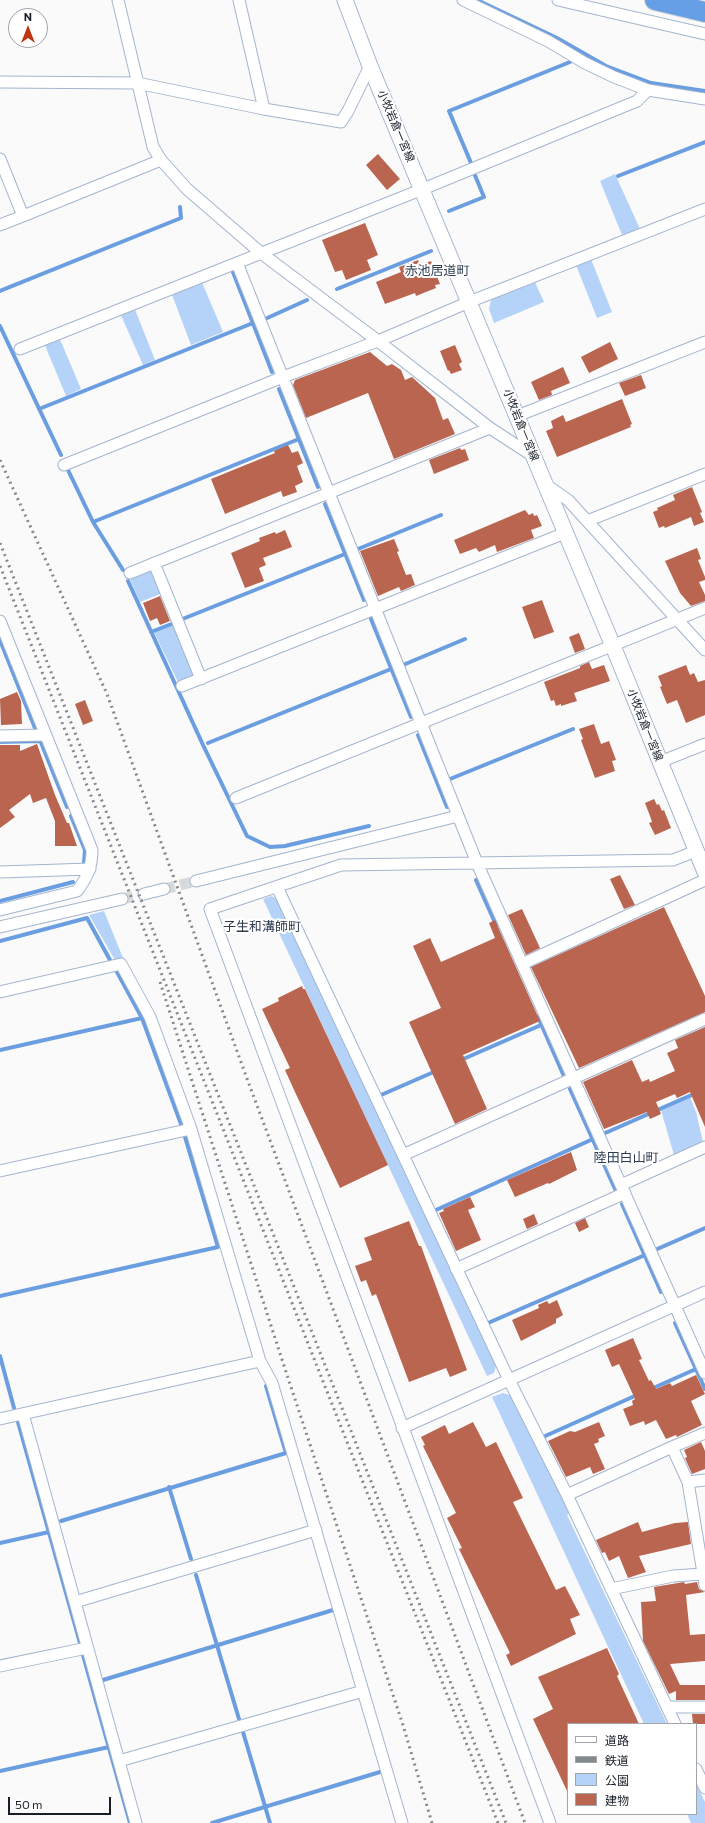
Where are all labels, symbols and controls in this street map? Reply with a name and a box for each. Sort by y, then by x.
north arrow [8,8,48,48]
text: N [24,10,32,23]
street label: 小牧岩倉一宮線 [375,88,417,164]
district label: 赤池居道町 [405,263,469,279]
street label: 小牧岩倉一宮線 [500,387,542,463]
street label: 小牧岩倉一宮線 [624,687,666,763]
district label: 子生和溝師町 [223,919,301,935]
district label: 陸田白山町 [594,1150,658,1166]
legend [567,1723,697,1815]
text: 道路 [605,1733,629,1747]
text: 鉄道 [605,1753,629,1767]
text: 公園 [605,1773,629,1787]
scale bar [10,1789,113,1815]
text: 建物 [605,1793,629,1807]
text: 50 m [15,1797,43,1811]

